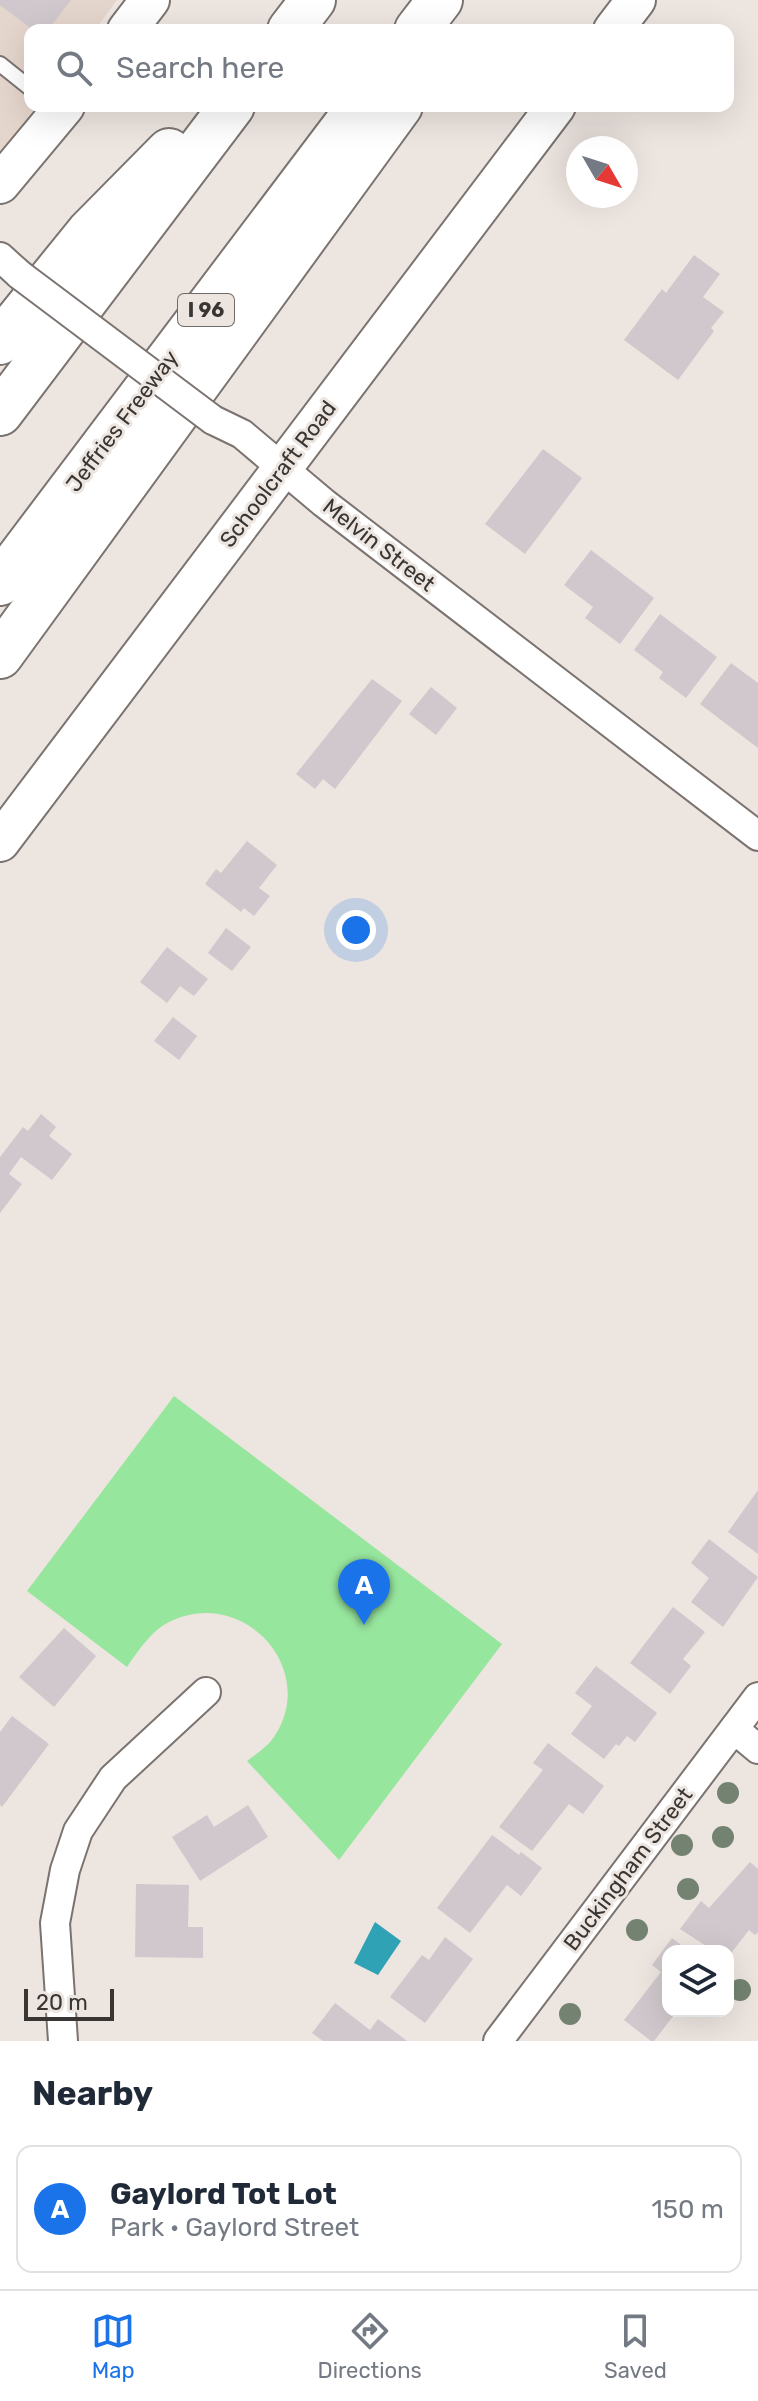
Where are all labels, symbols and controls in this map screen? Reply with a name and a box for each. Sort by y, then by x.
search box [24,24,734,112]
icon: search [52,46,96,90]
text: Search here [116,50,284,86]
north arrow [566,136,638,208]
road number: I 96 [178,294,234,326]
street label: Jeffries Freeway [60,345,184,497]
street label: Schoolcraft Road [214,395,342,553]
street label: Melvin Street [318,493,441,597]
your location [336,910,376,950]
pin: A [338,1559,390,1625]
street label: Buckingham Street [558,1782,698,1956]
map controls [662,1945,734,2017]
button: layers [662,1945,734,2017]
scale bar [24,1985,114,2021]
text: 20 m [36,1989,88,2016]
text: Nearby [32,2073,153,2114]
text: Gaylord Tot Lot [110,2176,337,2212]
text: A [51,2194,69,2225]
text: 150 m [651,2194,724,2225]
text: Park · Gaylord Street [110,2212,359,2243]
tab: Map [91,2309,135,2384]
tab: Directions [317,2309,422,2384]
tab: Saved [604,2309,667,2384]

